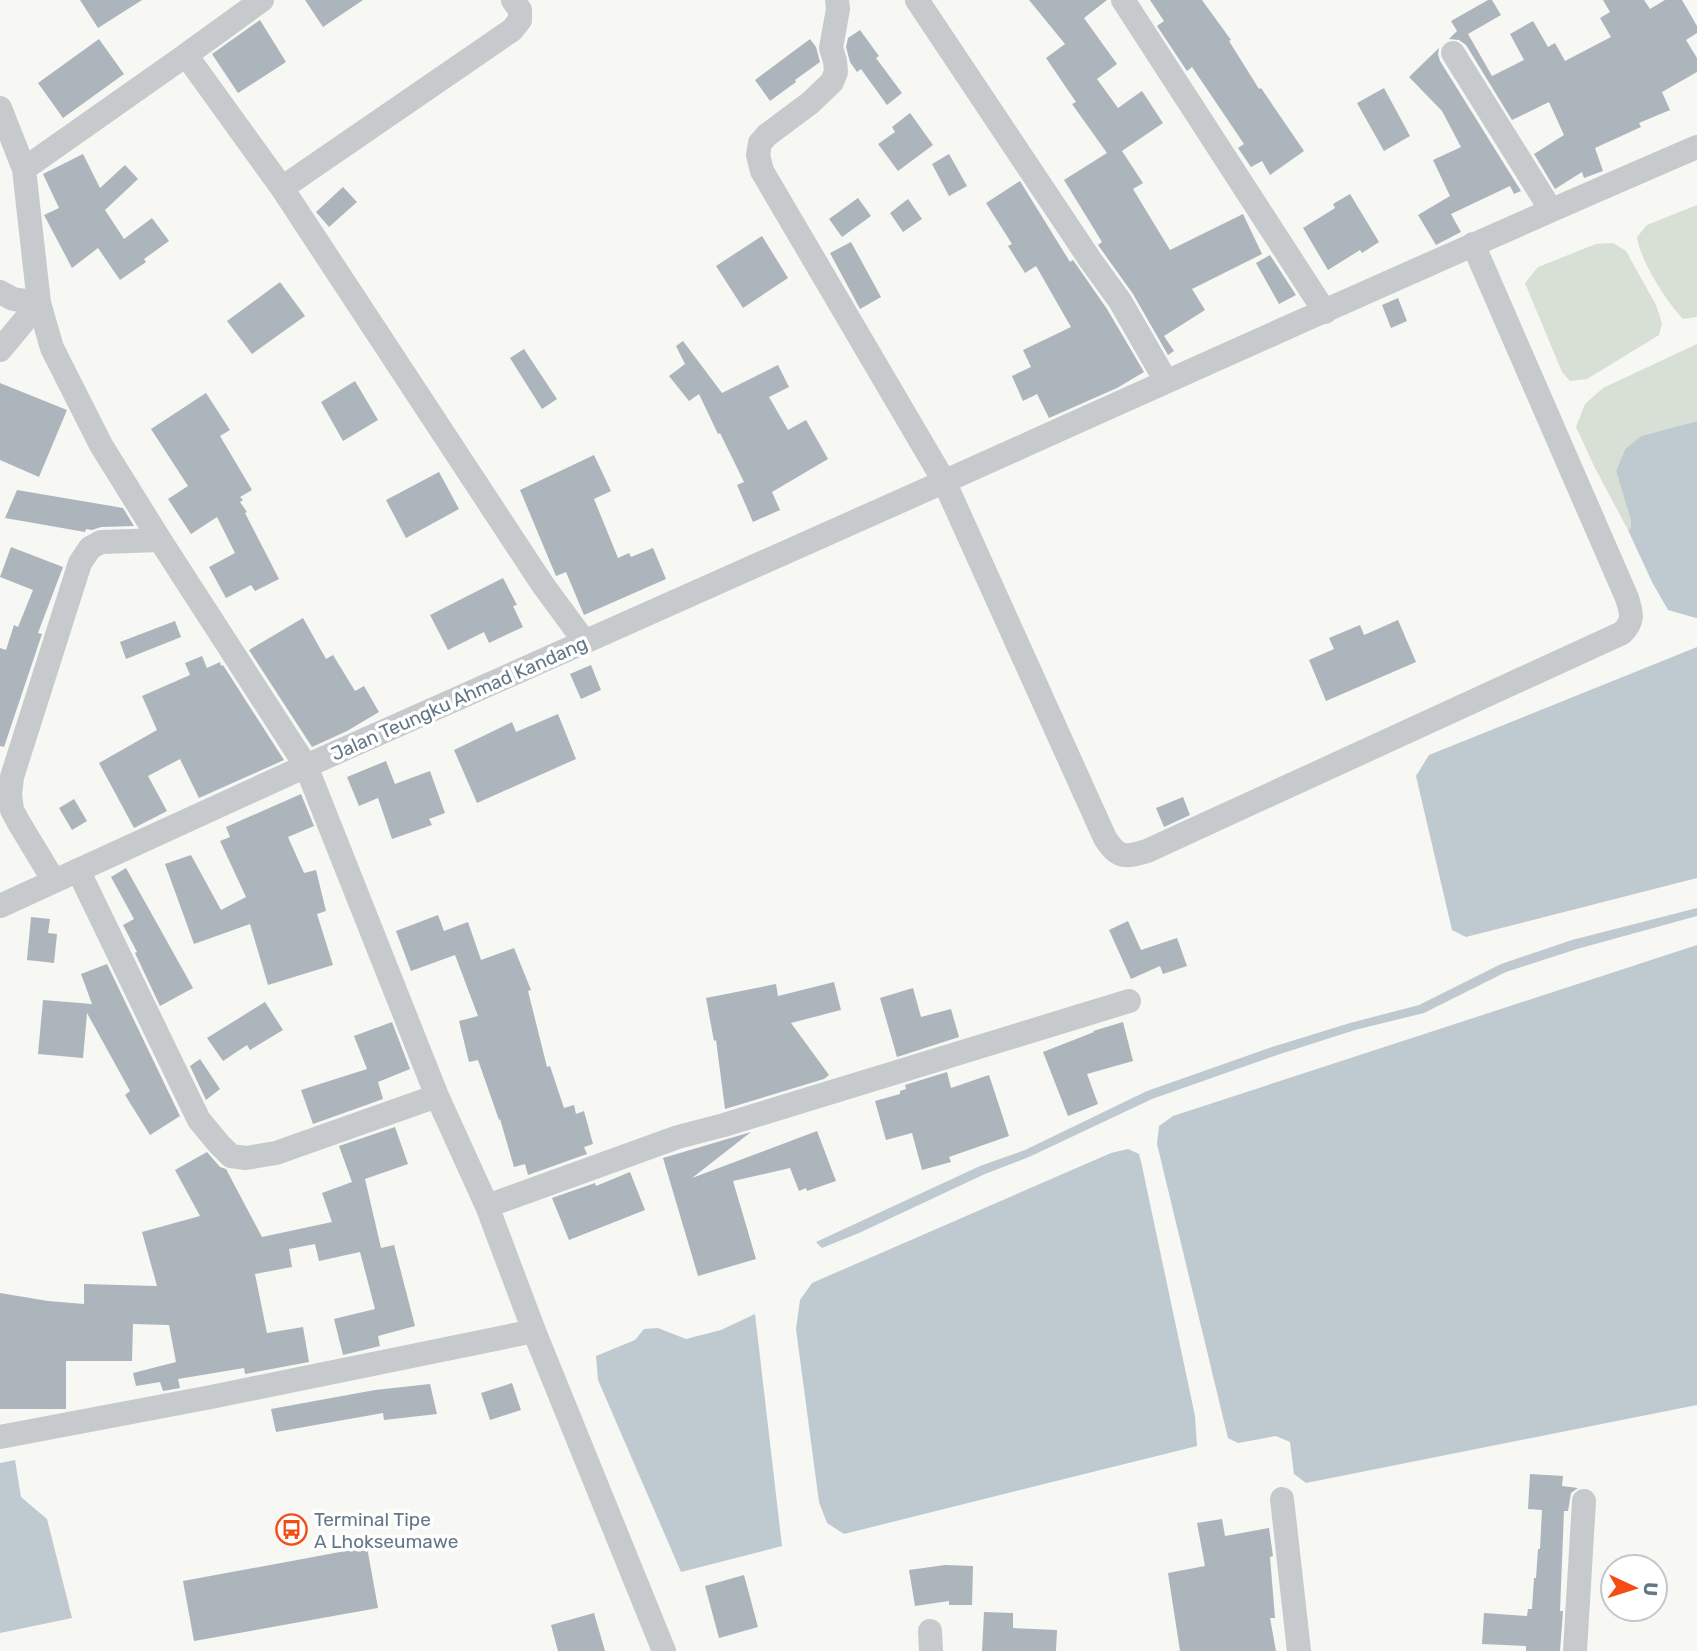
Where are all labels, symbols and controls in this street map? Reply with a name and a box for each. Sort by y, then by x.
street label: Jalan Teungku Ahmad Kandang [327,631,591,766]
place label: Terminal Tipe A Lhokseumawe [314,1508,458,1553]
bus stop icon: Terminal Tipe A Lhokseumawe [274,1513,308,1547]
north arrow [1599,1553,1669,1623]
text: U [1639,1581,1662,1597]

